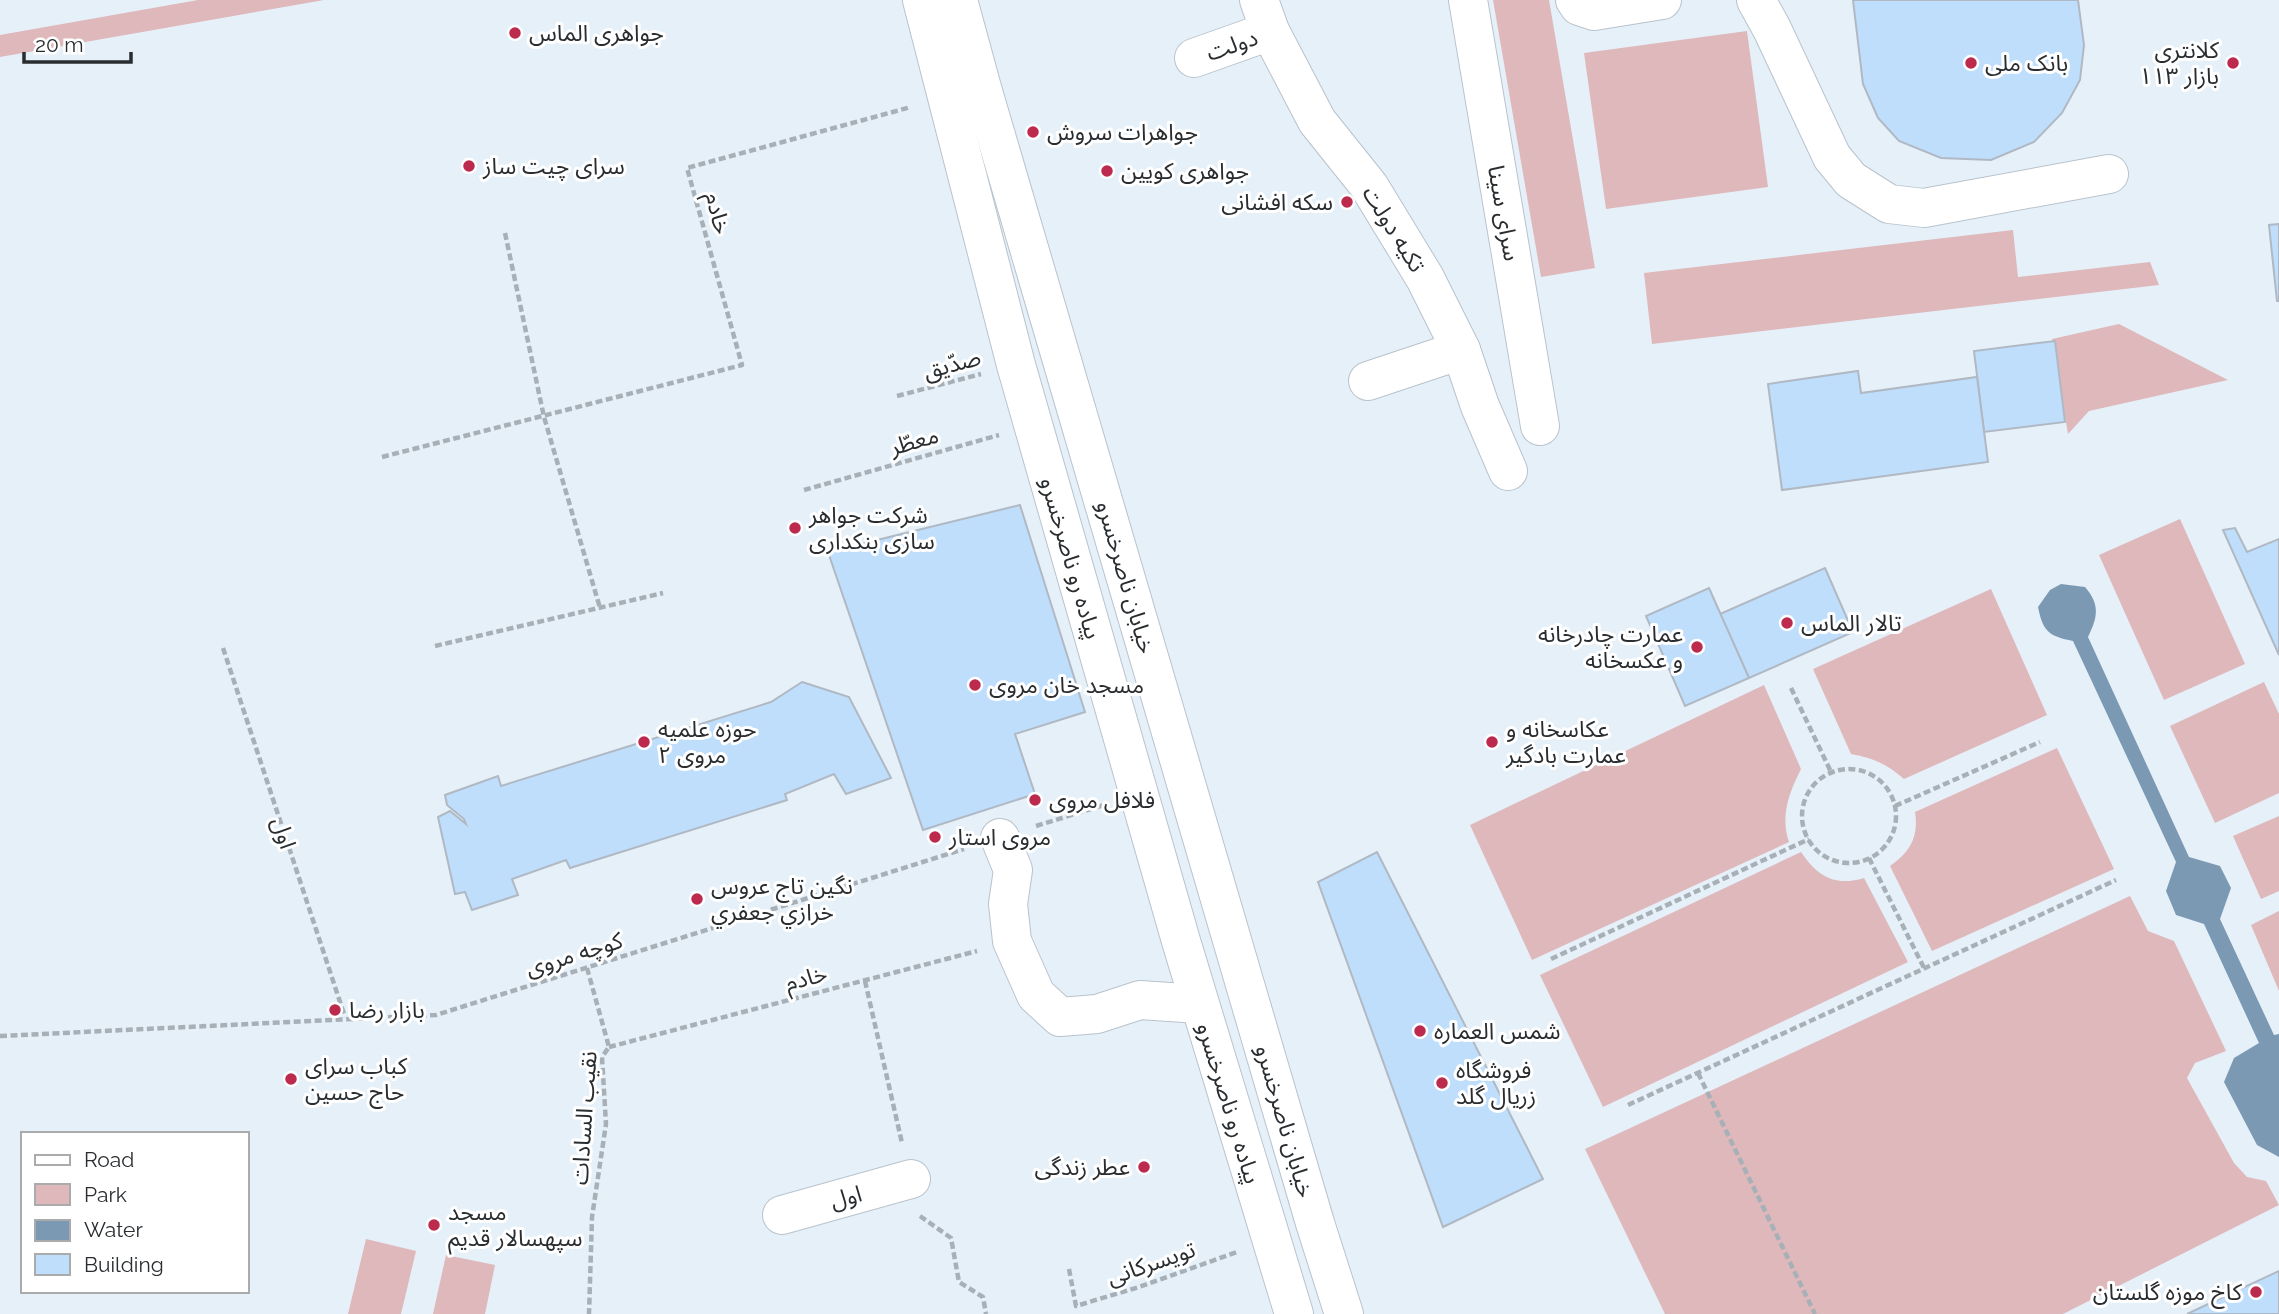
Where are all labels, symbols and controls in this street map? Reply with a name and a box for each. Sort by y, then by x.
place label: جواهری الماس [529,19,664,47]
scale bar [24,21,131,65]
street label: دولت [1203,23,1261,67]
marker: جواهری الماس [507,25,523,41]
text: 20 m [35,32,83,57]
place label: کلانتری ۱۱۳ بازار [2139,36,2220,90]
place label: بانک ملی [1985,49,2068,76]
marker: بانک ملی [1963,55,1979,71]
marker: کلانتری ۱۱۳ بازار [2225,55,2241,71]
place label: جواهرات سروش [1047,118,1198,146]
marker: جواهرات سروش [1025,124,1041,140]
place label: سرای چیت ساز [482,152,625,181]
place label: جواهری کویین [1121,157,1249,185]
marker: سرای چیت ساز [461,158,477,174]
marker: جواهری کویین [1099,163,1115,179]
street label: سرای سینا [1482,163,1526,263]
street label: تکیه دولت [1357,181,1432,278]
place label: سکه افشانی [1221,188,1333,215]
street label: خادم [695,189,737,238]
marker: سکه افشانی [1339,194,1355,210]
street label: صدّیق [920,343,984,385]
street label: معطّر [885,421,942,462]
street label: پیاده رو ناصرخسرو [1033,474,1108,643]
street label: خیابان ناصرخسرو [1091,497,1161,657]
place label: شرکت جواهر سازی بنکداری [808,501,935,555]
marker: شرکت جواهر سازی بنکداری [787,520,803,536]
place label: تالار الماس [1801,609,1902,637]
marker: تالار الماس [1779,615,1795,631]
place label: عمارت چادرخانه و عکسخانه [1538,620,1683,674]
marker: عمارت چادرخانه و عکسخانه [1689,639,1705,655]
place label: مسجد خان مروی [989,671,1144,699]
marker: مسجد خان مروی [967,677,983,693]
place label: حوزه علمیه مروی ۲ [658,715,757,769]
place label: عکاسخانه و عمارت بادگیر [1505,715,1626,769]
marker: حوزه علمیه مروی ۲ [636,734,652,750]
marker: عکاسخانه و عمارت بادگیر [1484,734,1500,750]
place label: فلافل مروی [1049,786,1155,814]
marker: فلافل مروی [1027,792,1043,808]
street label: اول [266,814,302,852]
place label: مروی استار [948,823,1051,851]
marker: مروی استار [927,829,943,845]
place label: نگين تاج عروس خرازي جعفري [711,872,853,929]
marker: نگين تاج عروس خرازي جعفري [689,891,705,907]
street label: کوچه مروی [522,926,627,983]
street label: خادم [782,959,831,1001]
place label: بازار رضا [349,996,425,1024]
marker: بازار رضا [327,1002,343,1018]
place label: شمس العماره [1434,1017,1561,1045]
street label: پیاده رو ناصرخسرو [1190,1019,1267,1187]
marker: شمس العماره [1412,1023,1428,1039]
street label: خیابان ناصرخسرو [1250,1041,1320,1201]
street label: نقیب السادات [565,1050,602,1186]
place label: کباب سرای حاج حسین [305,1052,408,1109]
place label: فروشگاه زریال گلد [1456,1056,1536,1110]
marker: کباب سرای حاج حسین [283,1071,299,1087]
marker: فروشگاه زریال گلد [1434,1075,1450,1091]
legend [21,1132,248,1293]
text: Road [84,1147,134,1172]
place label: عطر زندگی [1035,1153,1130,1181]
marker: عطر زندگی [1136,1159,1152,1175]
street label: اول [827,1179,865,1215]
text: Park [84,1182,127,1207]
place label: مسجد سپهسالار قدیم [448,1198,583,1255]
text: Water [84,1217,143,1242]
marker: مسجد سپهسالار قدیم [426,1217,442,1233]
street label: تویسرکانی [1103,1235,1199,1291]
text: Building [84,1252,164,1277]
place label: کاخ موزه گلستان [2093,1278,2243,1309]
marker: کاخ موزه گلستان [2248,1284,2264,1300]

